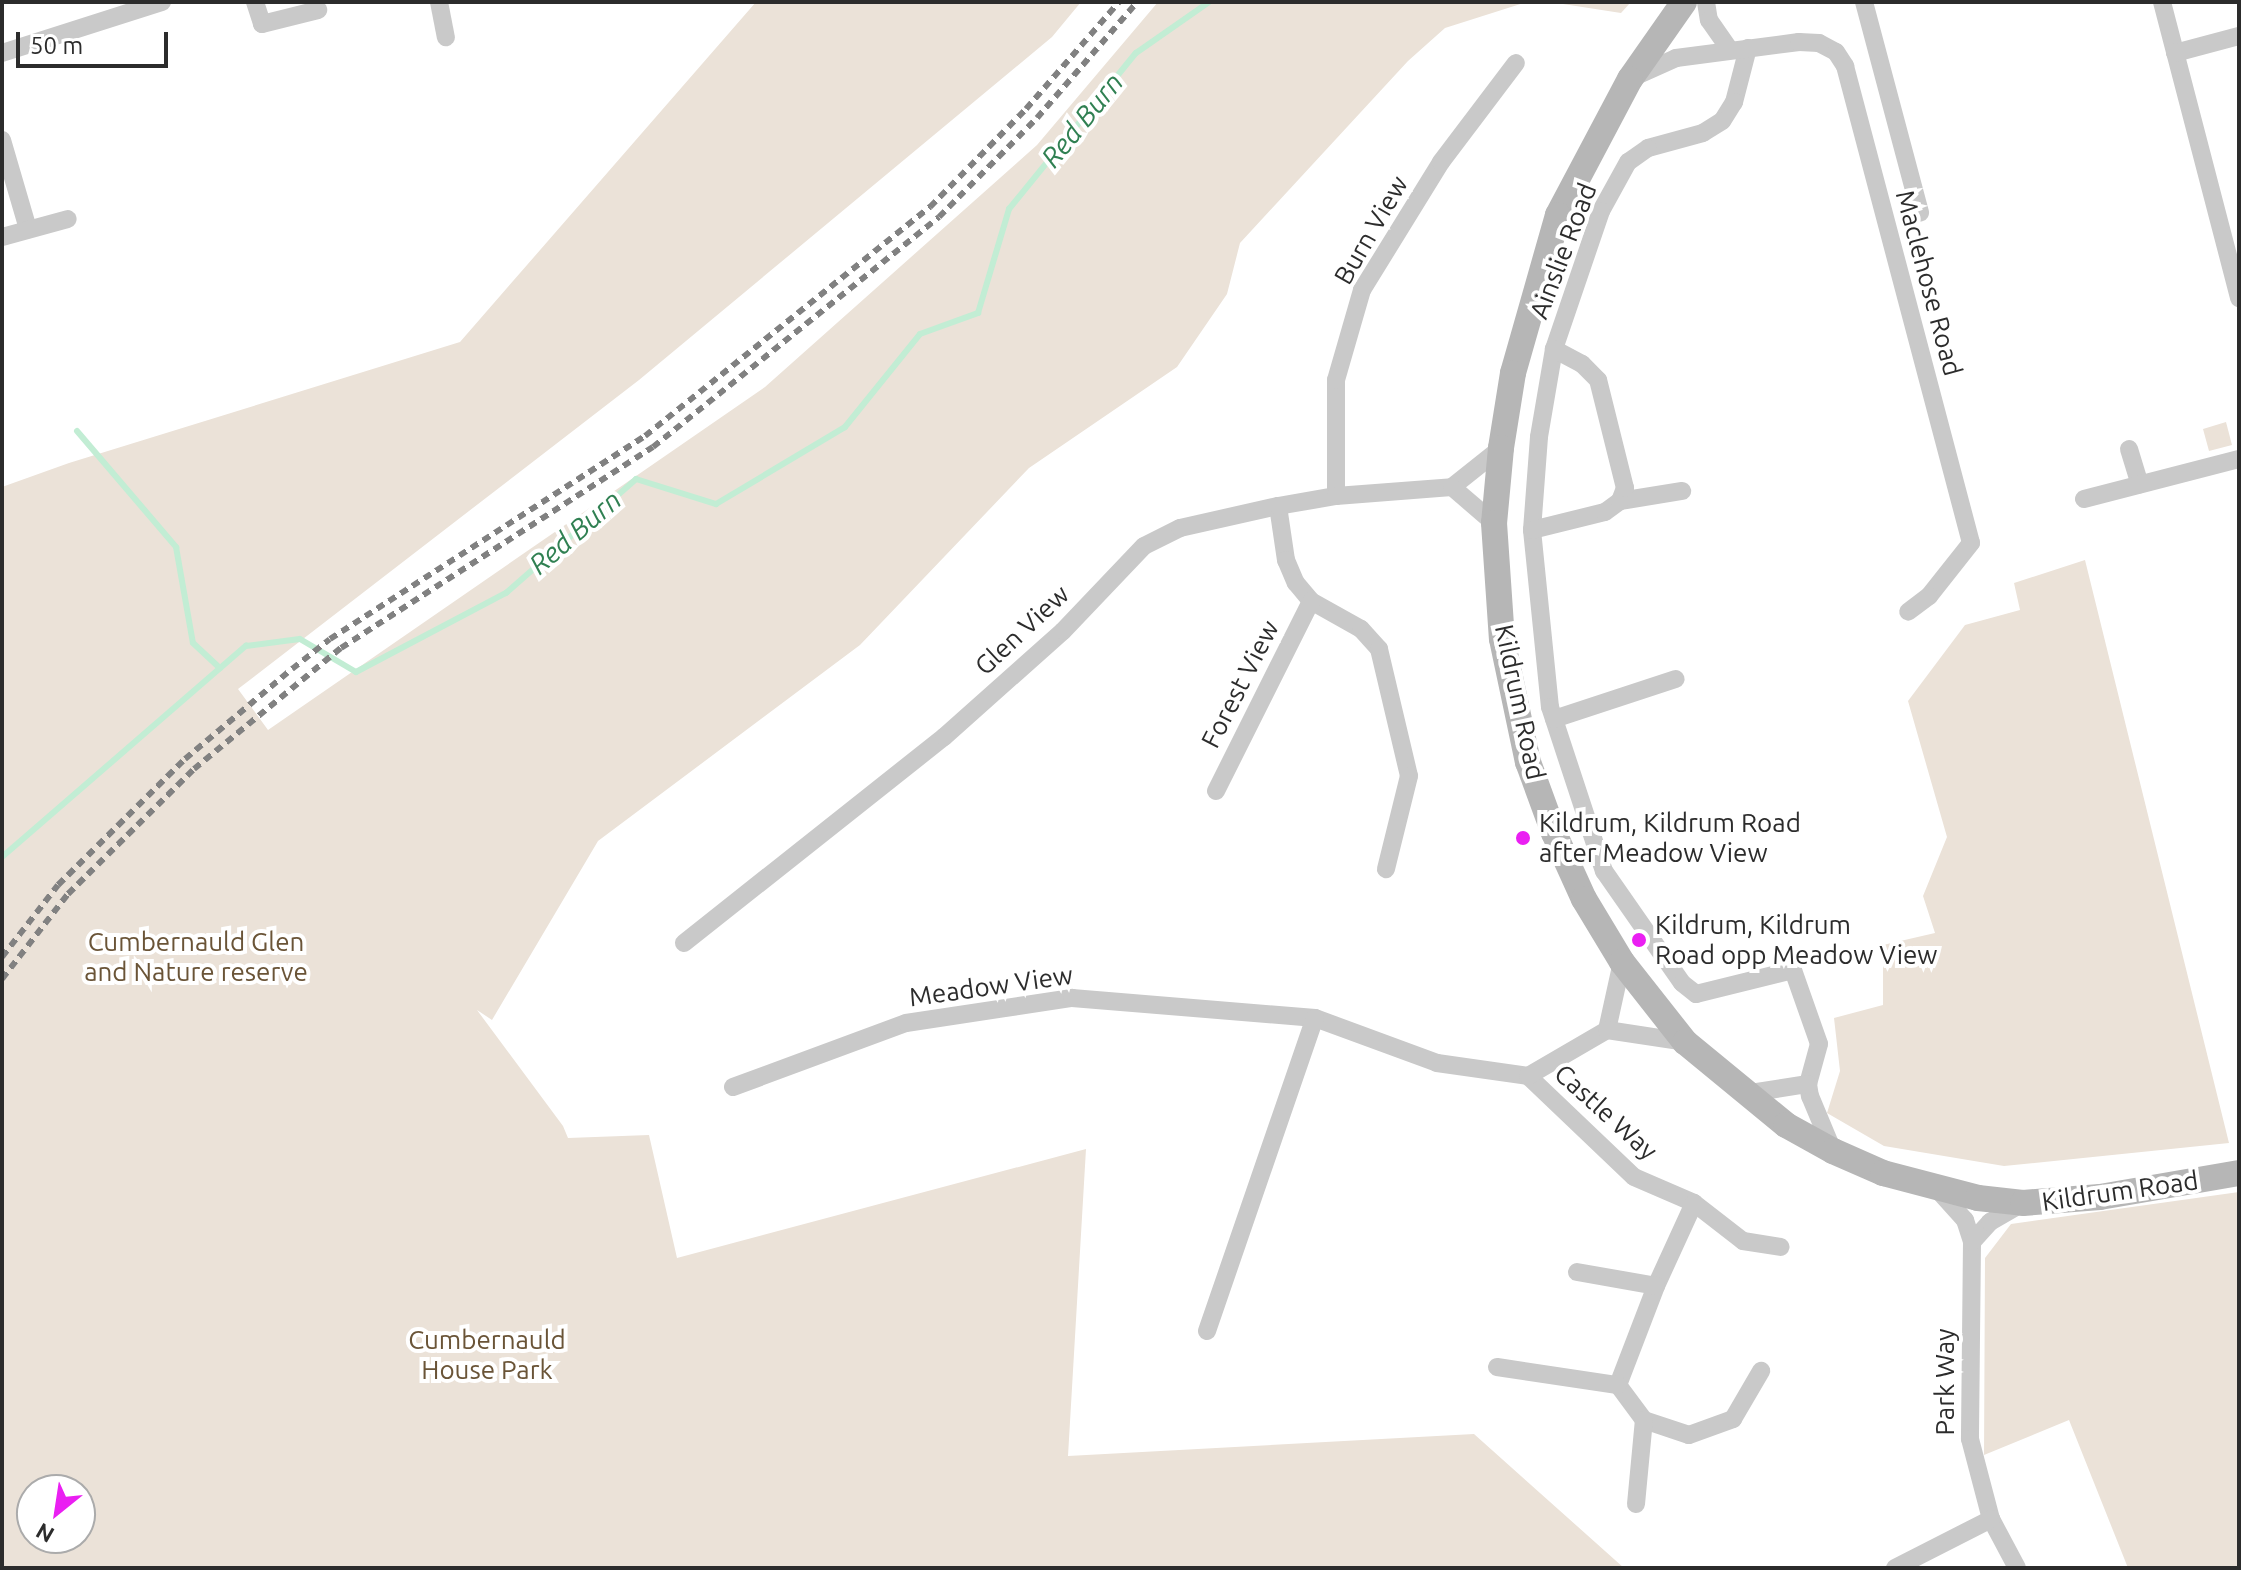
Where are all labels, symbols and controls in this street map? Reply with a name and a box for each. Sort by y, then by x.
scale bar [20,16,172,66]
text: 50 m [30,32,83,59]
water label: Red Burn [1034,66,1130,174]
street label: Burn View [1327,170,1415,290]
street label: Ainslie Road [1523,179,1603,323]
street label: Maclehose Road [1889,187,1969,379]
water label: Red Burn [522,483,628,581]
street label: Glen View [968,579,1076,681]
street label: Forest View [1195,615,1285,753]
street label: Kildrum Road [1488,622,1552,782]
place label: Kildrum, Kildrum Road after Meadow View [1539,807,1801,868]
marker: Kildrum, Kildrum Road after Meadow View [1514,829,1532,847]
place label: Kildrum, Kildrum Road opp Meadow View [1655,909,1937,970]
park label: Cumbernauld Glen and Nature reserve [84,926,308,988]
marker: Kildrum, Kildrum Road opp Meadow View [1630,931,1648,949]
street label: Meadow View [907,959,1075,1013]
street label: Castle Way [1548,1058,1664,1166]
street label: Kildrum Road [2040,1165,2200,1217]
park label: Cumbernauld House Park [408,1324,566,1386]
street label: Park Way [1929,1328,1961,1436]
north arrow [16,1474,96,1554]
text: N [31,1519,58,1548]

